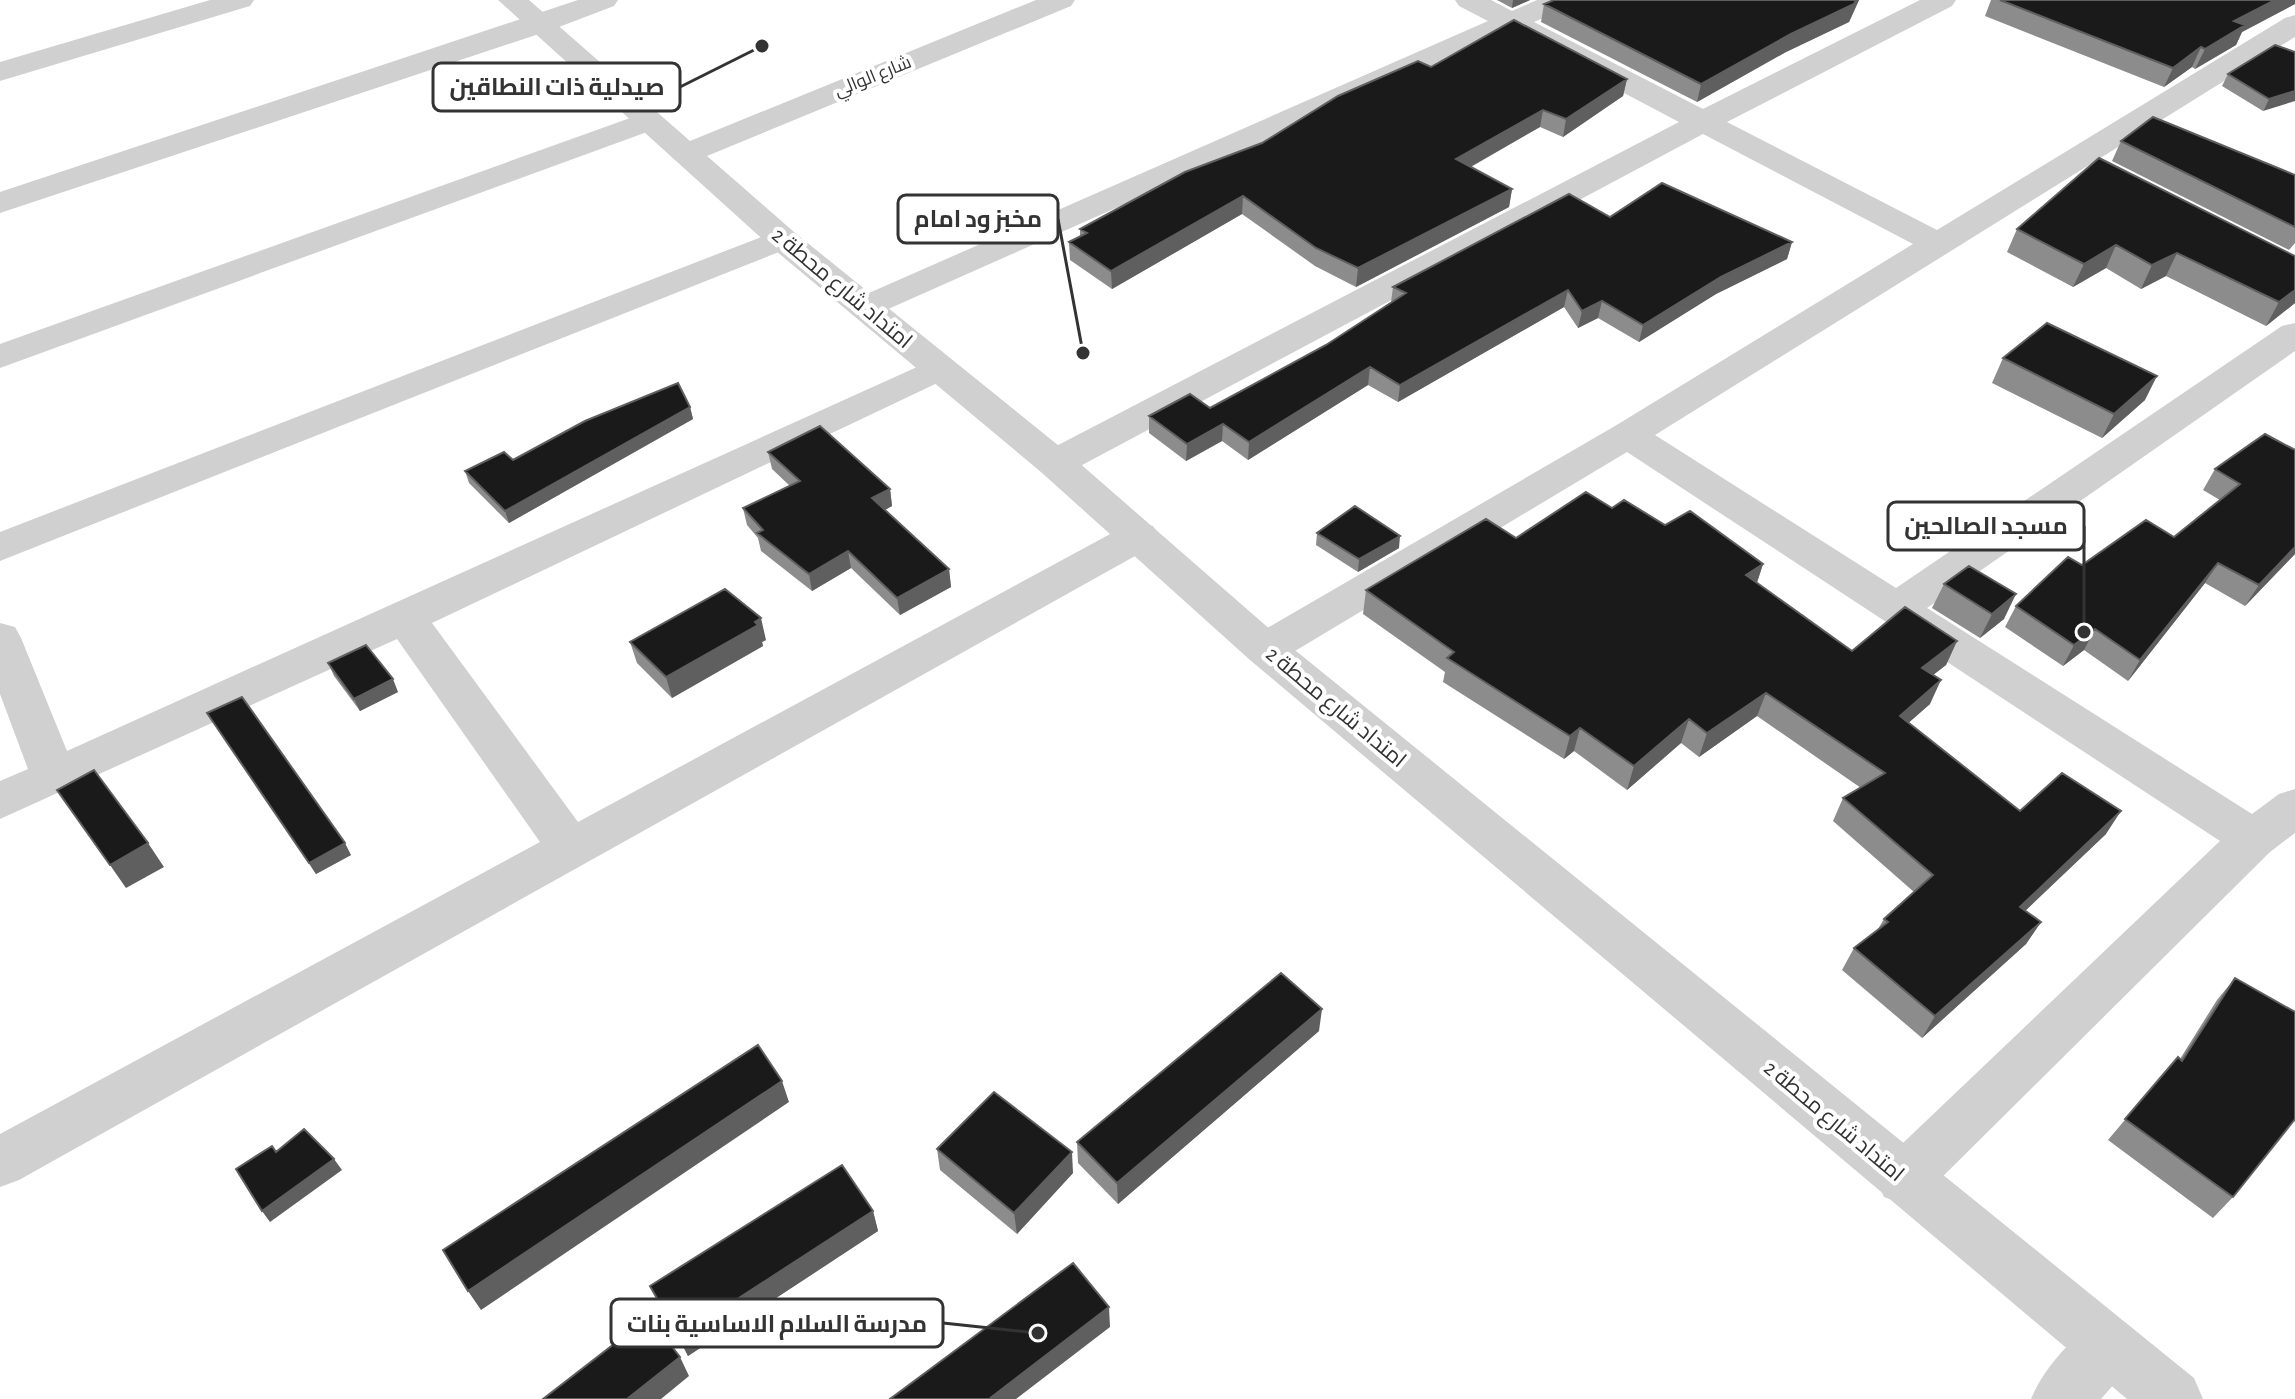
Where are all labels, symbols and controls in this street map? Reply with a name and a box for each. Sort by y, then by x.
street label: شارع الوالي [832,53,916,104]
callout: صيدلية ذات النطاقين [433,63,680,111]
text: صيدلية ذات النطاقين [450,76,665,101]
callout: مخبز ود امام [898,195,1058,243]
text: مخبز ود امام [914,208,1042,235]
street label: امتداد شارع محطة 2 [766,223,916,355]
callout: مسجد الصالحين [1888,502,2084,550]
text: مسجد الصالحين [1904,515,2068,540]
street label: امتداد شارع محطة 2 [1260,642,1410,774]
street label: امتداد شارع محطة 2 [1758,1056,1908,1188]
callout: مدرسة السلام الاساسية بنات [611,1299,943,1347]
text: مدرسة السلام الاساسية بنات [627,1313,927,1340]

